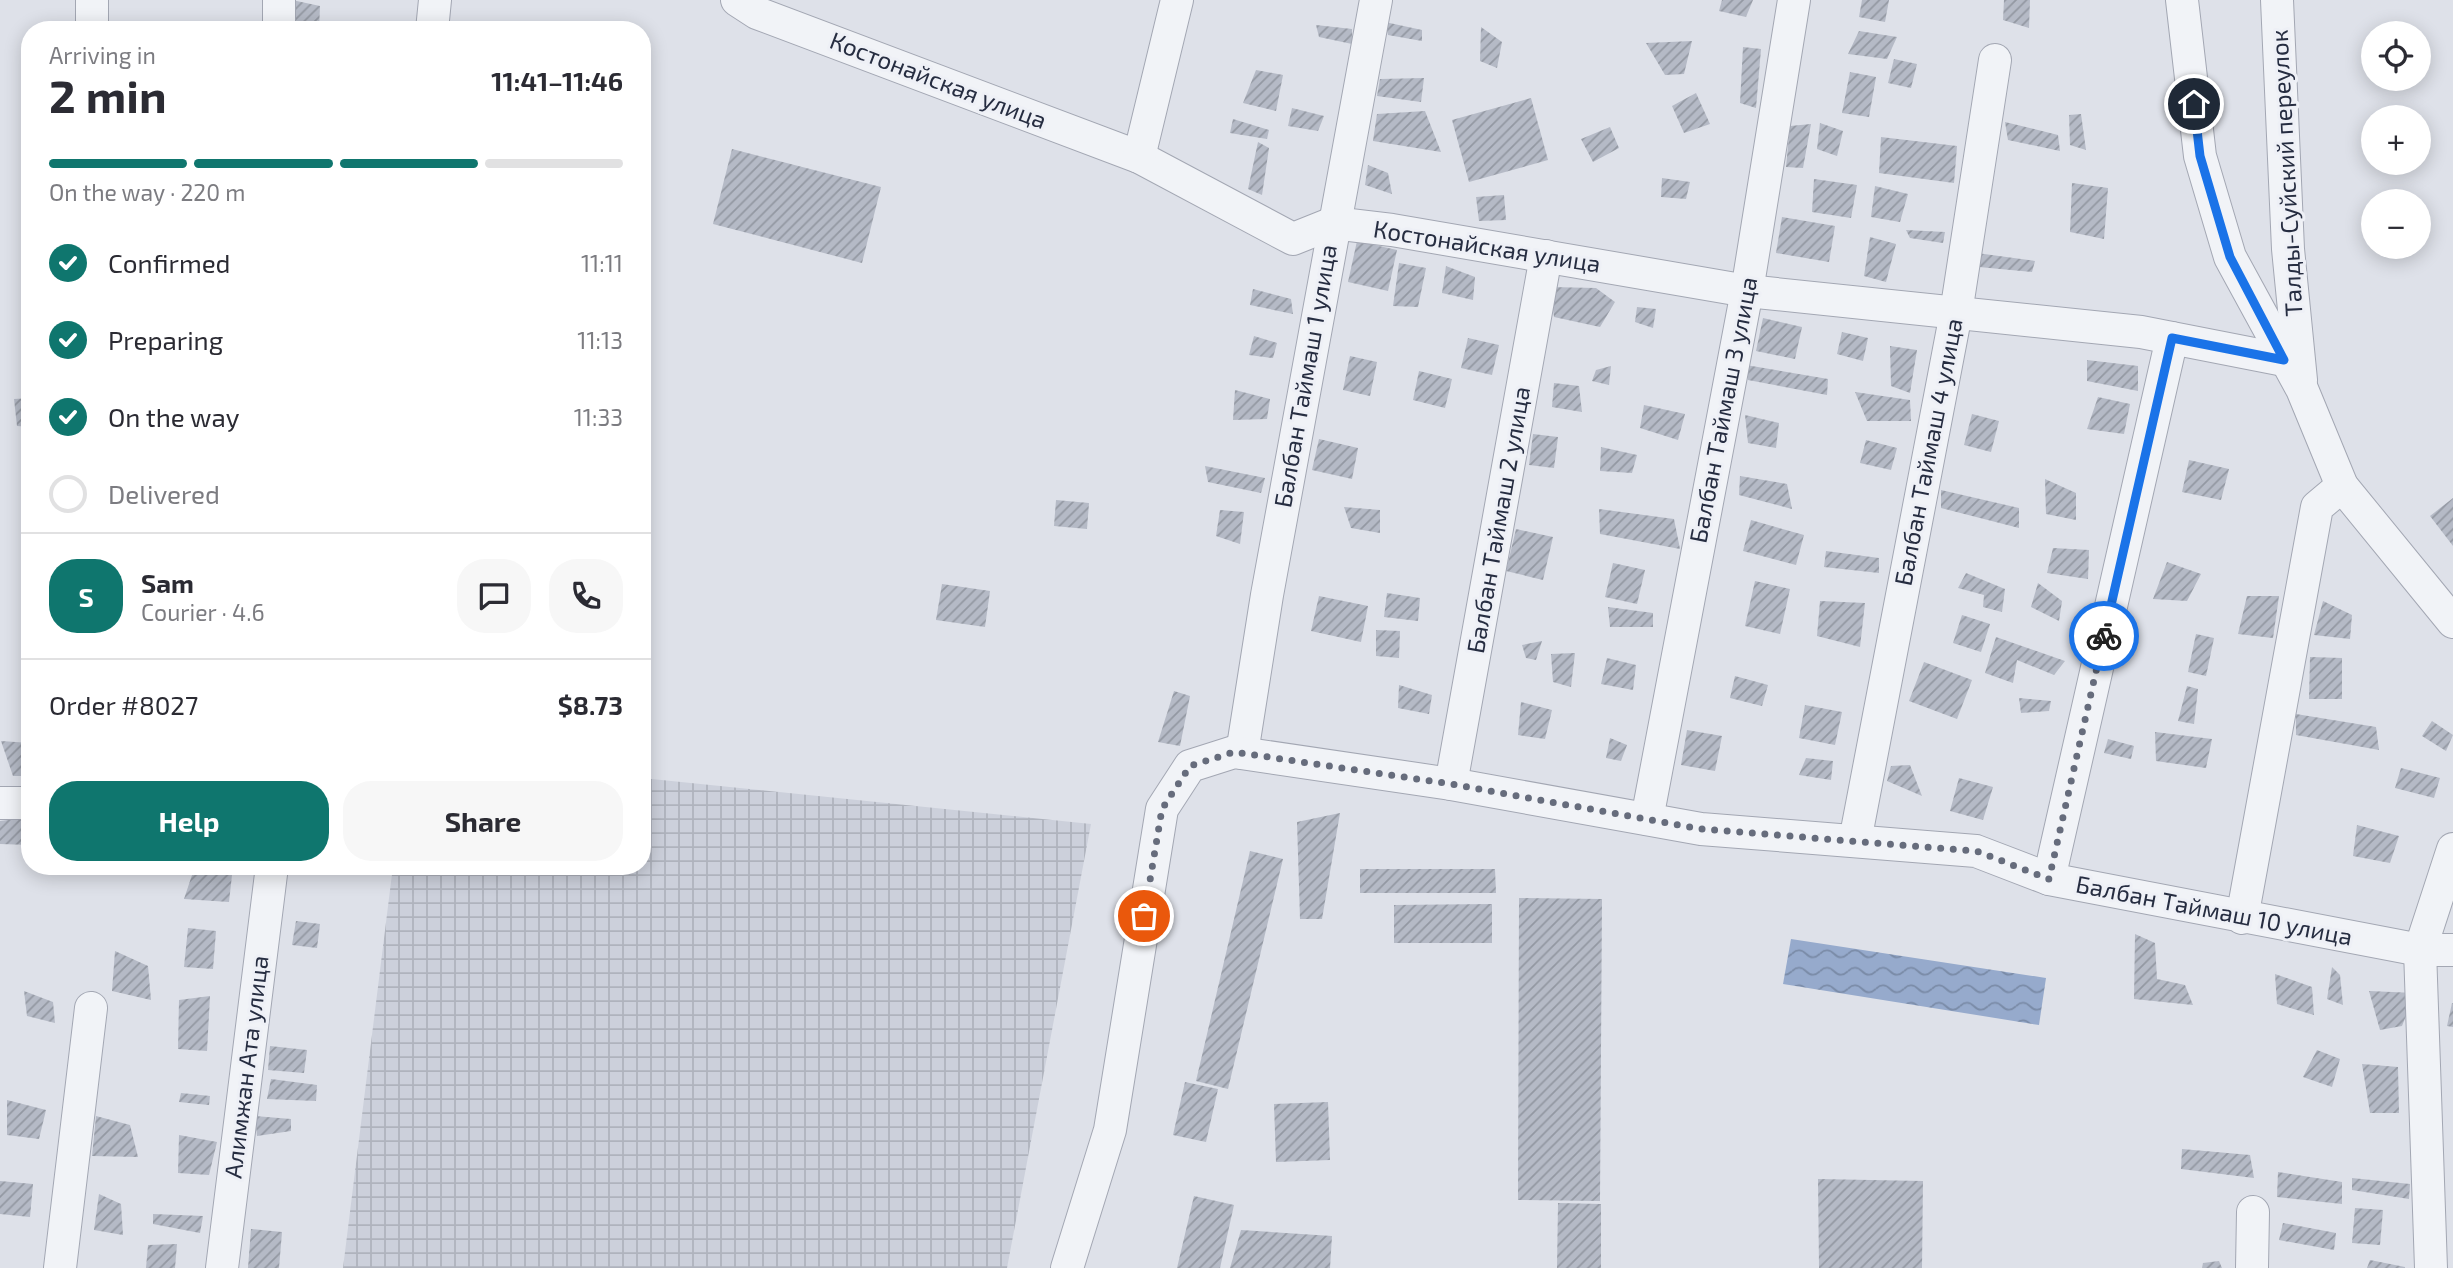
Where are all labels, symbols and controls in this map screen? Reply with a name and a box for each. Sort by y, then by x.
map controls [2361,21,2431,259]
button: locate [2361,21,2431,91]
street label: Костонайская улица [826,25,1051,135]
street label: Талды-Суйский переулок [2264,29,2308,317]
text: Arriving in [49,41,156,69]
text: 11:41–11:46 [491,65,623,96]
text: 2 min [49,67,167,122]
pin [2164,74,2224,134]
icon: home [2175,85,2213,123]
button: + [2361,105,2431,175]
text: On the way · 220 m [49,178,245,206]
button: − [2361,189,2431,259]
street label: Костонайская улица [1371,213,1603,279]
street label: Балбан Таймаш 1 улица [1267,242,1343,510]
icon: check [49,244,87,282]
text: Confirmed [108,247,231,278]
text: 11:11 [581,249,623,277]
street label: Балбан Таймаш 3 улица [1683,274,1764,545]
street label: Балбан Таймаш 4 улица [1887,316,1969,588]
icon: check [49,321,87,359]
text: Preparing [108,324,223,355]
text: 11:13 [577,326,623,354]
street label: Балбан Таймаш 2 улица [1460,384,1536,656]
icon: check [49,398,87,436]
text: On the way [108,401,239,432]
text: 11:33 [574,403,623,431]
text: Delivered [108,478,220,509]
button: chat [457,559,531,633]
button: phone [549,559,623,633]
text: Sam [141,567,194,598]
text: S [78,581,94,612]
text: Courier · 4.6 [141,598,265,626]
courier [2069,601,2139,671]
icon: bike [2085,617,2123,655]
text: Order #8027 [49,689,198,720]
text: $8.73 [558,689,623,720]
button: Help [49,781,329,861]
button: Share [343,781,623,861]
street label: Балбан Таймаш 10 улица [2073,868,2355,952]
pin [1114,886,1174,946]
icon: bag [1125,897,1163,935]
street label: Алимжан Ата улица [217,954,275,1180]

